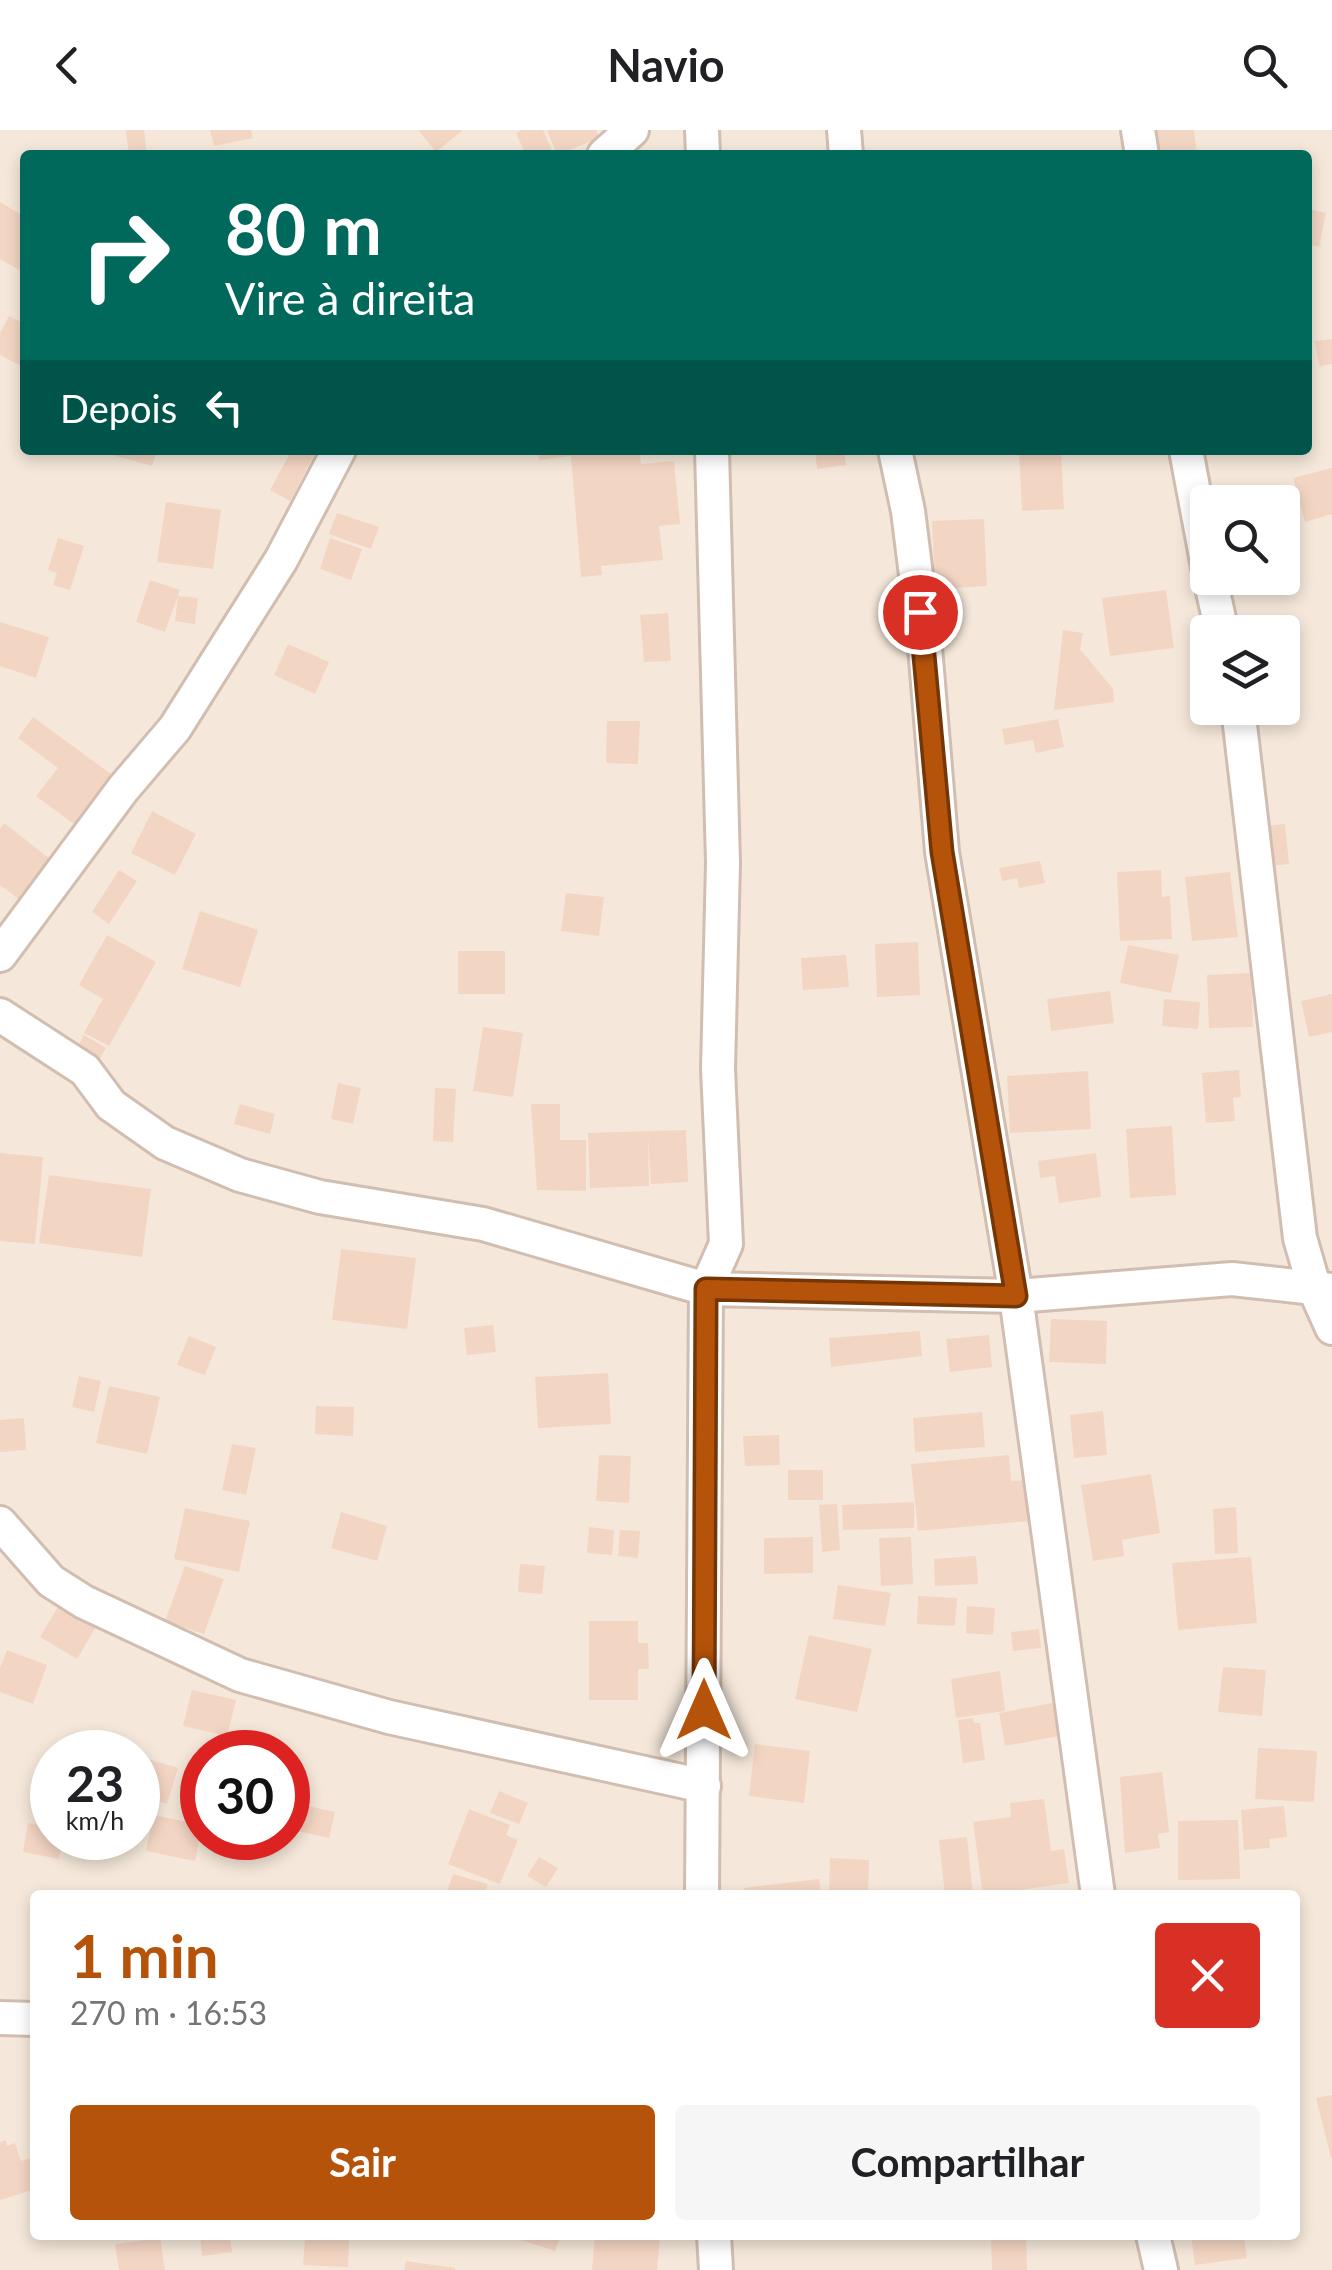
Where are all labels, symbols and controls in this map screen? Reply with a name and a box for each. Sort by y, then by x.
icon: back [40,38,95,93]
text: Navio [607,38,725,92]
icon: search [1237,38,1292,93]
text: 80 m [225,186,382,270]
icon: right [60,190,190,320]
text: Vire à direita [225,271,475,325]
icon: left [197,380,252,435]
text: Depois [60,385,177,431]
map controls [1190,485,1300,725]
button: search [1190,485,1300,595]
pin [878,570,963,655]
icon: arrive [893,585,948,640]
button: layers [1190,615,1300,725]
position arrow [652,1658,756,1762]
speed limit sign: 30 [180,1730,310,1860]
text: 23 [66,1753,124,1813]
text: km/h [66,1805,124,1835]
text: 1 min [70,1919,219,1991]
button: close [1155,1923,1260,2028]
text: 270 m · 16:53 [70,1993,267,2032]
button: Sair [70,2105,655,2220]
button: Compartilhar [675,2105,1260,2220]

